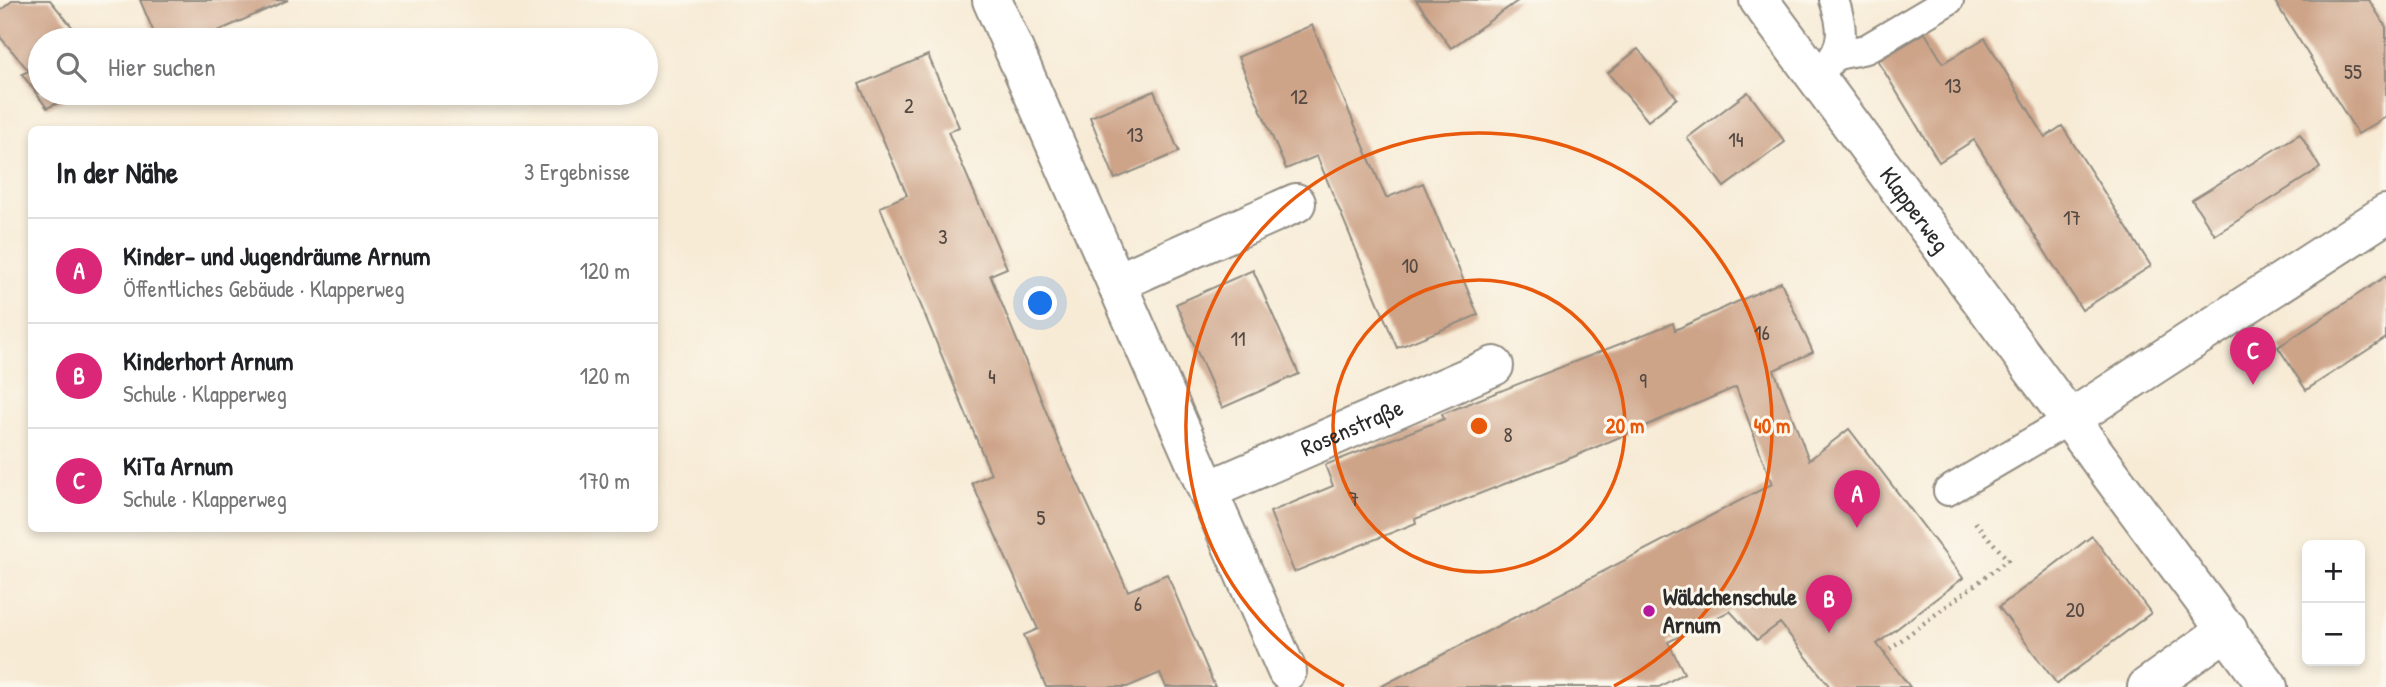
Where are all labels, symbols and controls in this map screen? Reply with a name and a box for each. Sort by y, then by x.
search box [28,28,658,105]
icon: search [52,48,90,86]
text: Hier suchen [108,49,216,84]
house number: 55 [2344,57,2362,86]
house number: 13 [1944,71,1962,100]
house number: 12 [1290,82,1308,111]
house number: 2 [904,91,914,120]
house number: 13 [1126,120,1144,149]
house number: 14 [1728,125,1744,154]
text: In der Nähe [56,152,178,192]
text: 3 Ergebnisse [524,156,630,187]
street label: Klapperweg [1873,160,1958,258]
house number: 17 [2063,203,2081,232]
house number: 3 [938,222,948,251]
text: Kinder- und Jugendräume Arnum [123,238,430,273]
house number: 10 [1401,251,1419,280]
text: A [73,255,85,286]
text: 120 m [580,255,630,286]
text: Öffentliches Gebäude · Klapperweg [123,273,405,304]
your location [1023,286,1057,320]
house number: 16 [1754,318,1770,347]
house number: 11 [1230,324,1246,353]
pin: C [2230,327,2276,385]
text: Kinderhort Arnum [123,343,294,378]
text: B [73,360,85,391]
text: 120 m [580,360,630,391]
house number: 4 [988,362,996,391]
house number: 9 [1639,366,1647,395]
text: Schule · Klapperweg [123,378,287,409]
street label: Rosenstraße [1295,390,1408,463]
text: 20 m [1606,411,1644,440]
text: 40 m [1754,411,1790,440]
centre of rings [1467,414,1491,438]
house number: 8 [1503,420,1513,449]
text: KiTa Arnum [123,448,233,483]
text: C [73,465,85,496]
text: 170 m [579,465,630,496]
pin: A [1834,470,1880,528]
text: Schule · Klapperweg [123,483,287,514]
house number: 7 [1349,484,1359,513]
house number: 5 [1037,503,1046,532]
map controls [2302,540,2365,666]
button: + [2302,540,2365,603]
pin: B [1806,575,1852,633]
place label: Wäldchenschule Arnum [1663,580,1797,640]
house number: 6 [1134,589,1142,618]
house number: 20 [2065,595,2085,624]
marker: Wäldchenschule Arnum [1641,603,1657,619]
button: − [2302,603,2365,666]

